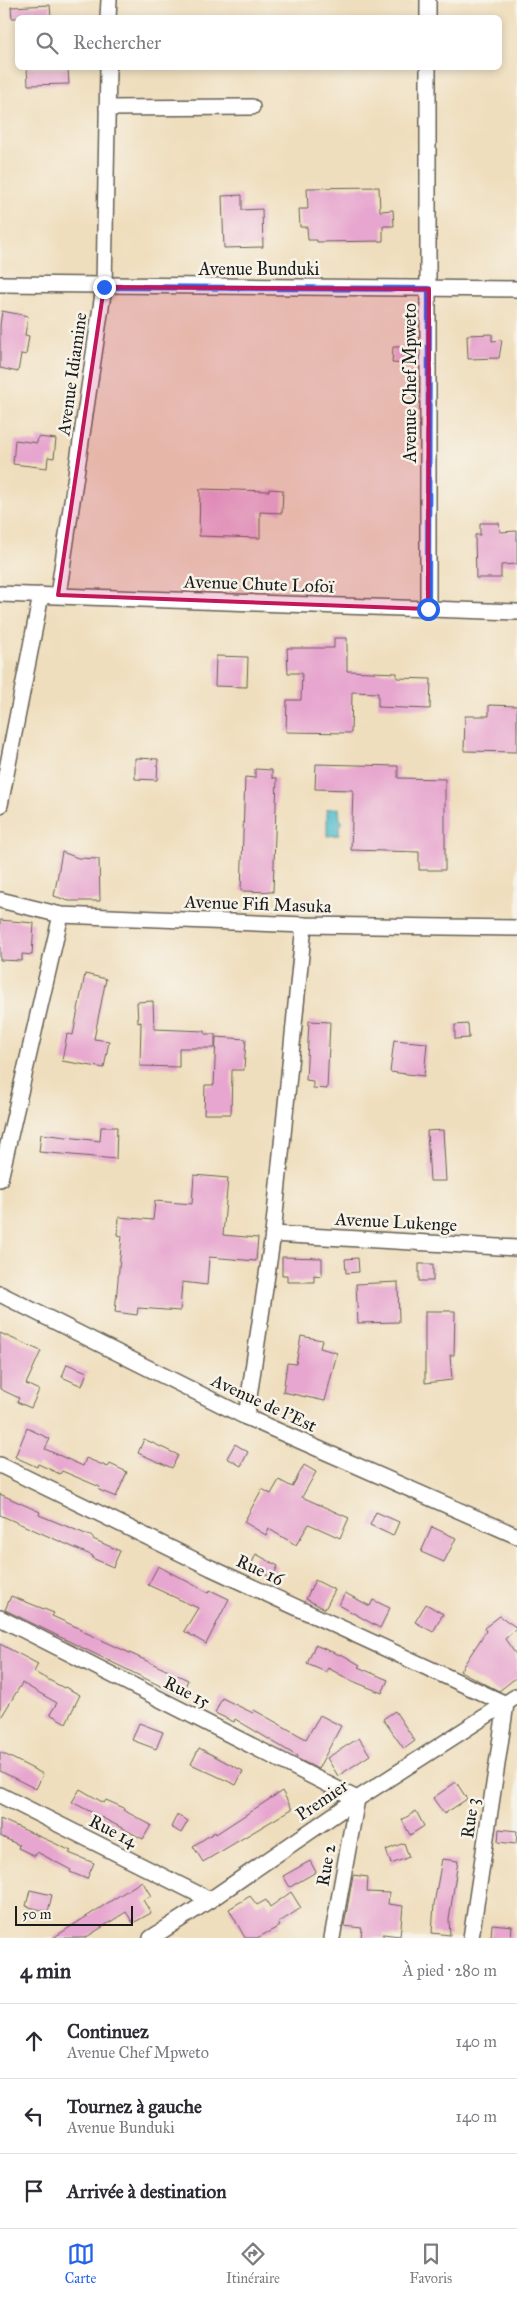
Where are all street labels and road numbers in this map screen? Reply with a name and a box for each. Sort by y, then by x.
street label: Avenue Bunduki [197,258,320,280]
street label: Avenue Chef Mpweto [399,303,421,464]
street label: Avenue Idiamine [52,311,92,438]
street label: Avenue Chute Lofoï [183,570,335,598]
street label: Avenue Fifi Masuka [183,890,332,918]
street label: Avenue Lukenge [333,1208,458,1237]
street label: Avenue de l'Est [207,1369,321,1437]
street label: Rue 16 [233,1550,288,1591]
street label: Rue 15 [160,1671,214,1713]
street label: Premier [292,1774,353,1825]
street label: Rue 3 [456,1796,484,1840]
street label: Rue 14 [85,1810,141,1853]
street label: Rue 2 [311,1842,341,1888]

